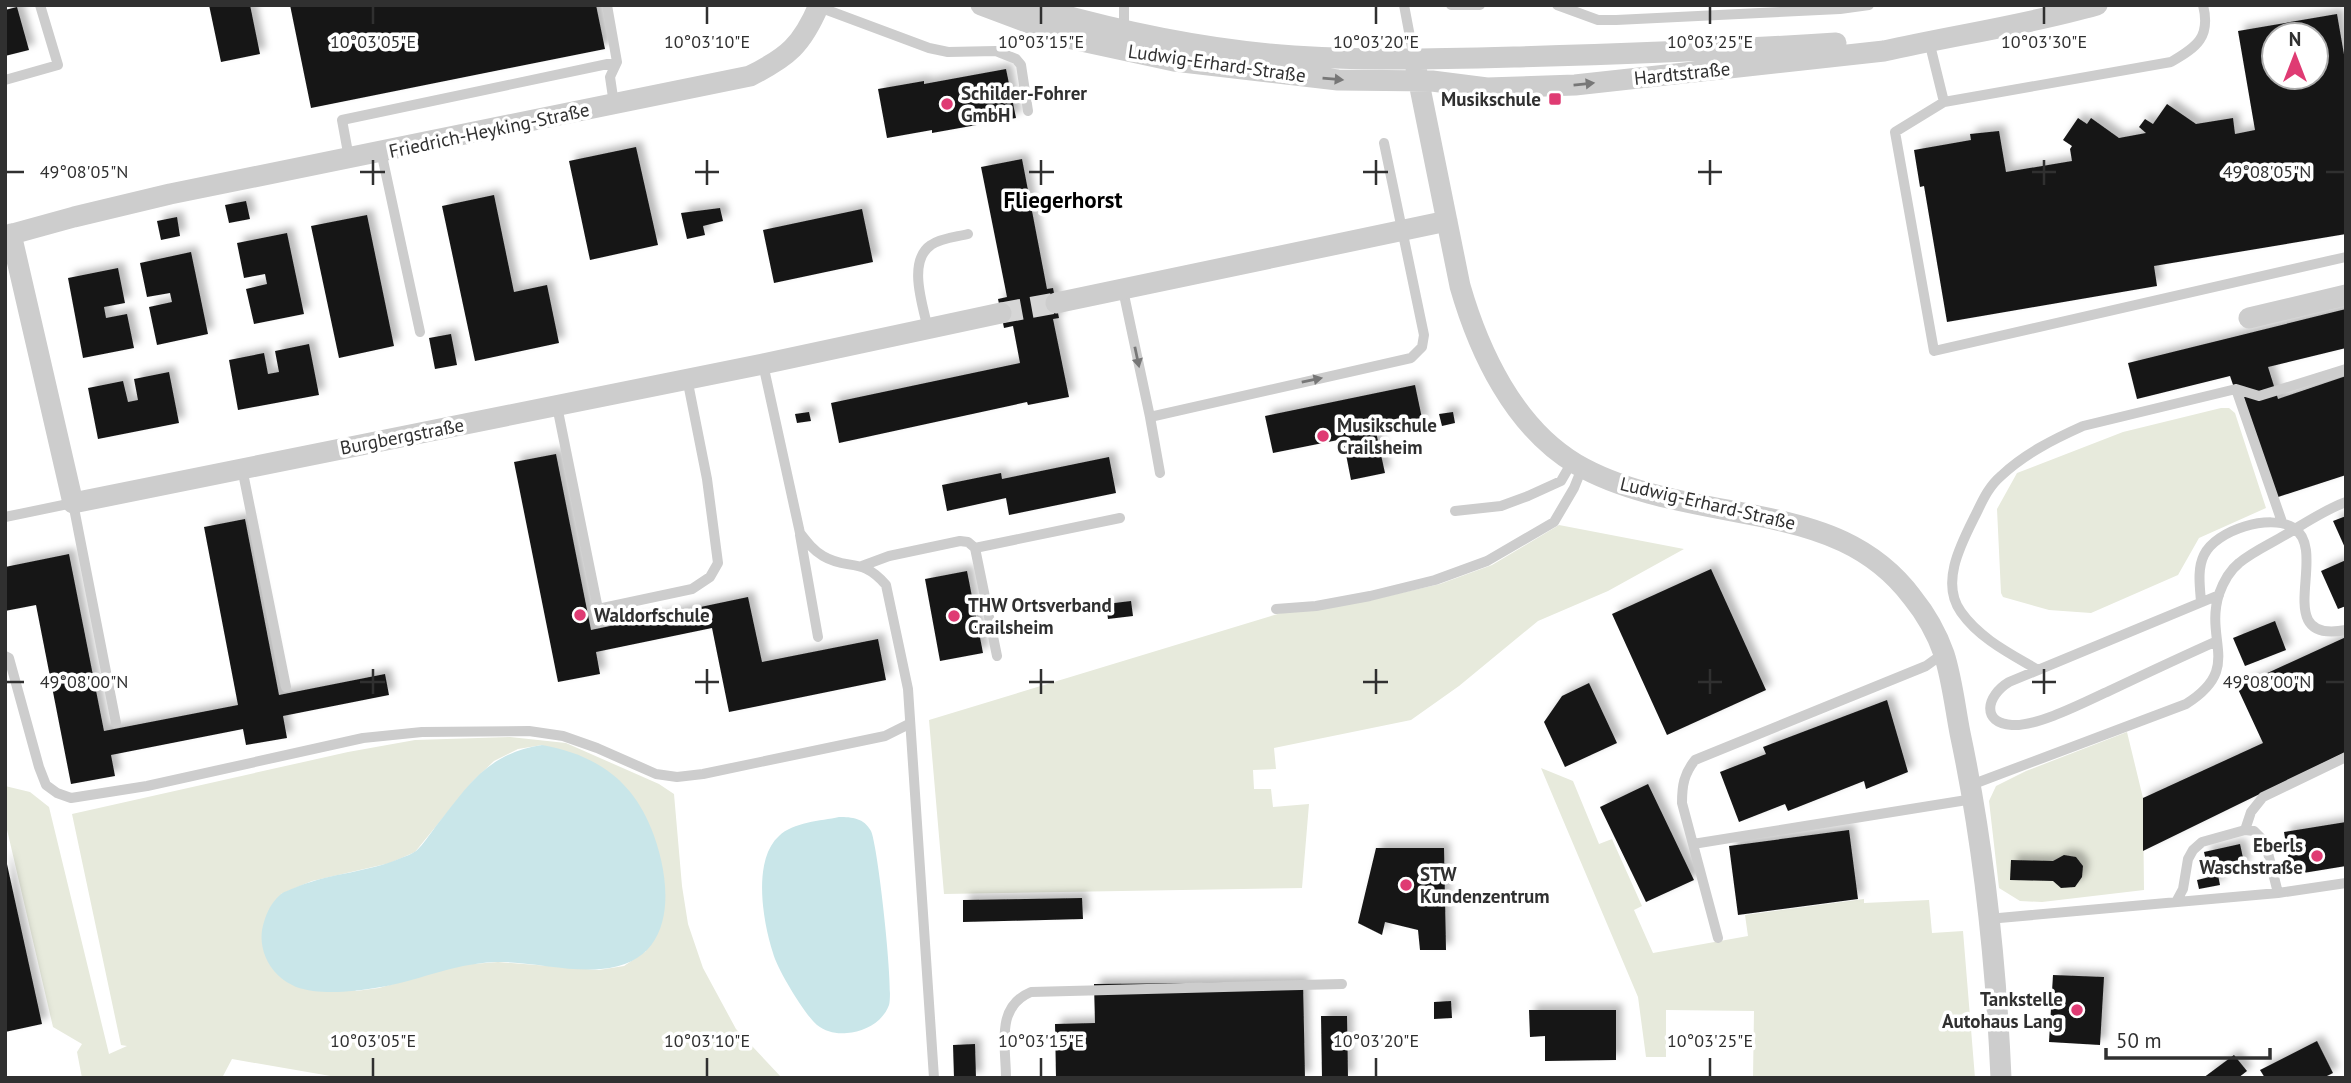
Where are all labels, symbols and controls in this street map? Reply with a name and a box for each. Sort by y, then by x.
north arrow [2260,21,2330,91]
text: N [2289,27,2301,51]
text: 10°03'05"E [330,30,416,53]
text: 10°03'10"E [664,30,750,53]
text: 10°03'15"E [998,30,1084,53]
text: 10°03'20"E [1333,30,1419,53]
text: 10°03'25"E [1667,30,1753,53]
text: 10°03'30"E [2001,30,2087,53]
street label: Ludwig-Erhard-Straße [1127,39,1307,87]
street label: Hardtstraße [1633,56,1731,90]
one-way arrow [1322,74,1344,85]
one-way arrow [1573,78,1595,89]
place label: Schilder-Fohrer GmbH [961,81,1087,127]
place label: Musikschule [1441,87,1541,111]
marker: Musikschule [1547,91,1563,107]
marker: Schilder-Fohrer GmbH [939,96,955,112]
street label: Friedrich-Heyking-Straße [387,97,591,163]
text: 49°08'05"N [40,160,128,183]
text: 49°08'05"N [2223,160,2311,183]
district label: Fliegerhorst [1004,185,1122,214]
one-way arrow [1132,346,1143,368]
one-way arrow [1301,374,1323,385]
street label: Burgbergstraße [338,412,466,460]
place label: Musikschule Crailsheim [1337,413,1437,459]
marker: Musikschule Crailsheim [1315,428,1331,444]
street label: Ludwig-Erhard-Straße [1618,471,1798,535]
place label: THW Ortsverband Crailsheim [968,593,1112,639]
place label: Waldorfschule [594,603,710,627]
marker: Waldorfschule [572,607,588,623]
marker: THW Ortsverband Crailsheim [946,608,962,624]
text: 49°08'00"N [40,670,128,693]
text: 49°08'00"N [2223,670,2311,693]
place label: Eberls Waschstraße [2199,833,2303,879]
marker: Eberls Waschstraße [2309,848,2325,864]
place label: STW Kundenzentrum [1420,862,1550,908]
marker: STW Kundenzentrum [1398,877,1414,893]
place label: Tankstelle Autohaus Lang [1942,987,2063,1033]
marker: Tankstelle Autohaus Lang [2069,1002,2085,1018]
scale bar [2106,1016,2270,1060]
text: 50 m [2116,1027,2162,1054]
text: 10°03'05"E [330,1029,416,1052]
text: 10°03'10"E [664,1029,750,1052]
text: 10°03'15"E [998,1029,1084,1052]
text: 10°03'20"E [1333,1029,1419,1052]
text: 10°03'25"E [1667,1029,1753,1052]

